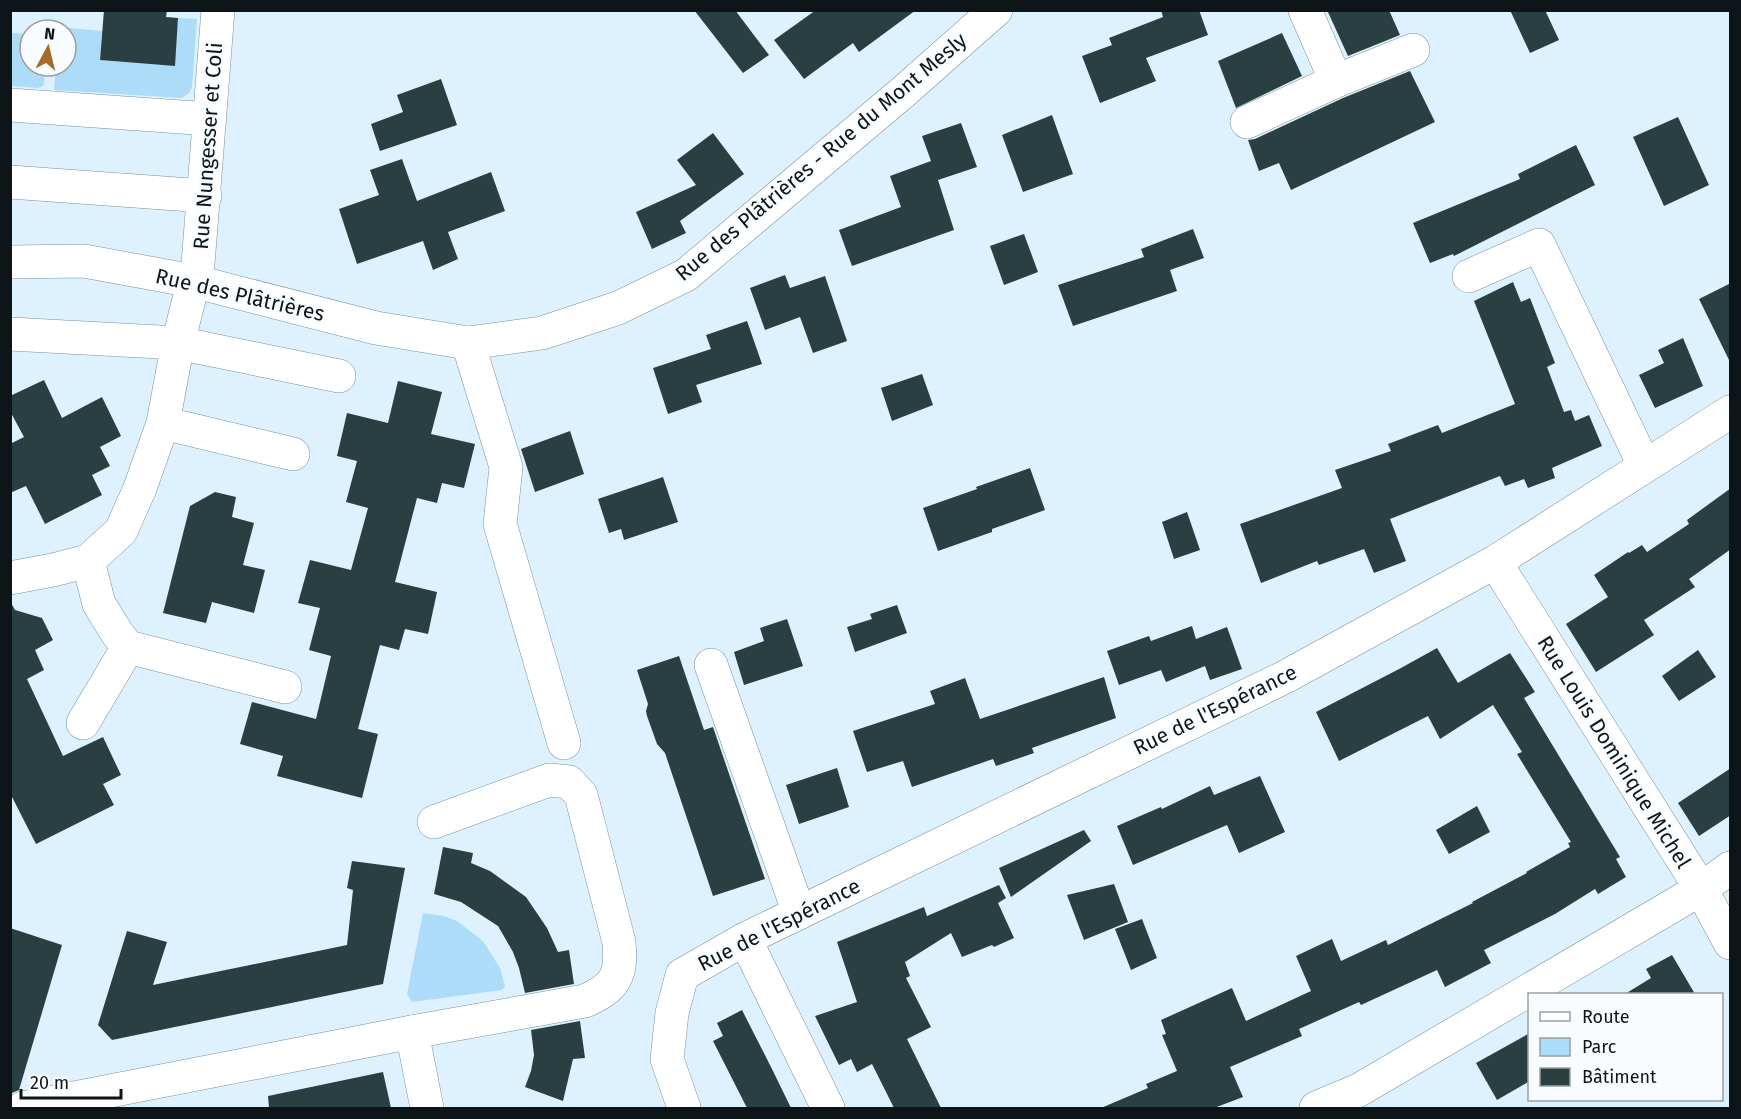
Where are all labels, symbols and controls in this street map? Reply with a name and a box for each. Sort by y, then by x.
north arrow [18,18,78,78]
text: N [43,24,56,44]
street label: Rue des Plâtrières - Rue du Mont Mesly [670,27,972,287]
street label: Rue Nungesser et Coli [188,42,228,250]
street label: Rue des Plâtrières [153,263,327,327]
street label: Rue Louis Dominique Michel [1532,631,1696,873]
street label: Rue de l'Espérance [1129,659,1301,761]
street label: Rue de l'Espérance [693,873,865,977]
legend [1528,993,1723,1101]
text: Route [1582,1006,1630,1028]
text: Parc [1582,1036,1617,1058]
scale bar [21,1062,122,1100]
text: Bâtiment [1582,1066,1657,1088]
text: 20 m [30,1072,69,1094]

